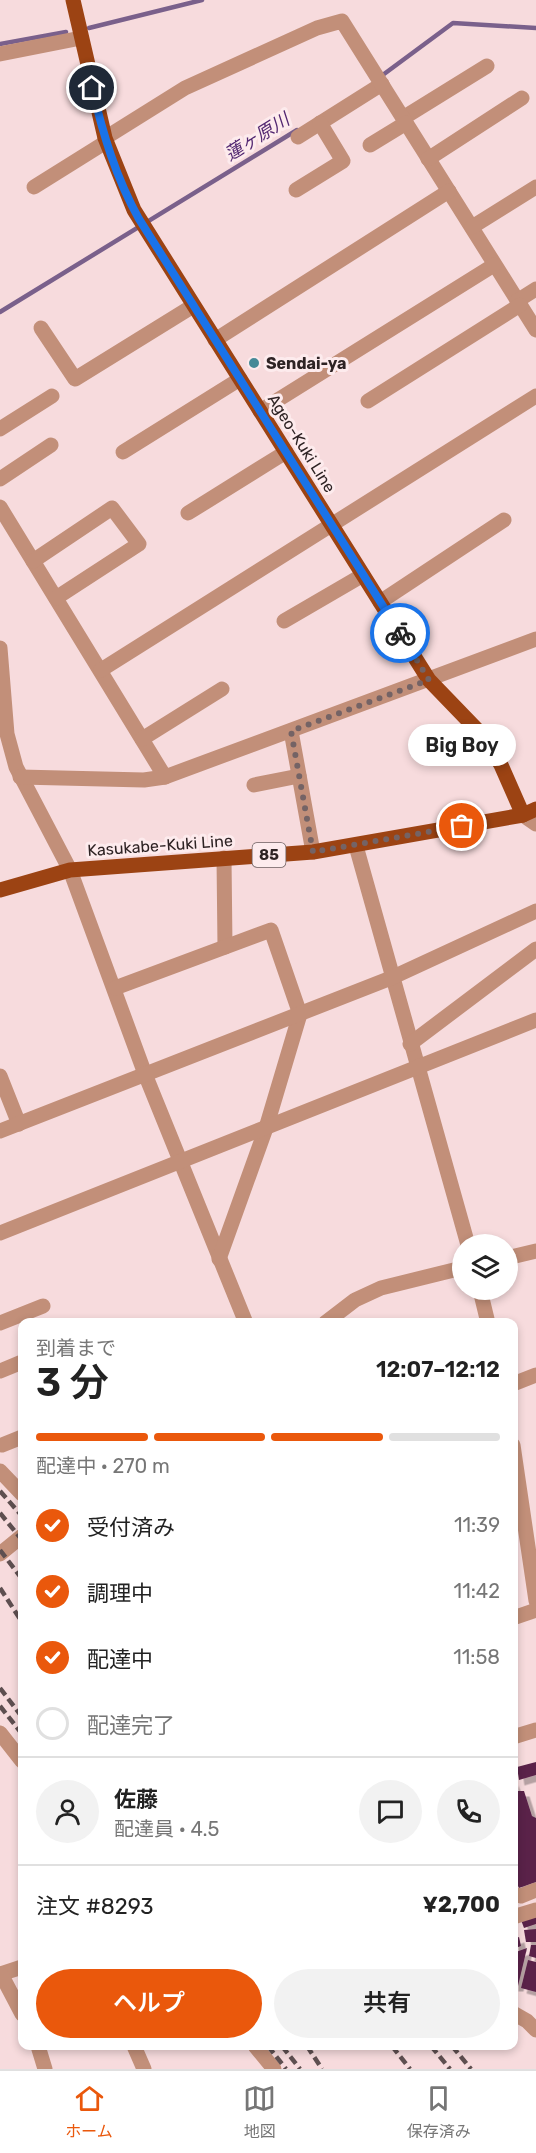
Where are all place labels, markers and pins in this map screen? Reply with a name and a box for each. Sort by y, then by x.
pin [66,62,117,113]
place label: Sendai-ya [266,354,346,373]
marker: Sendai-ya [247,356,261,370]
callout: Big Boy [408,724,516,766]
pin [436,800,487,851]

